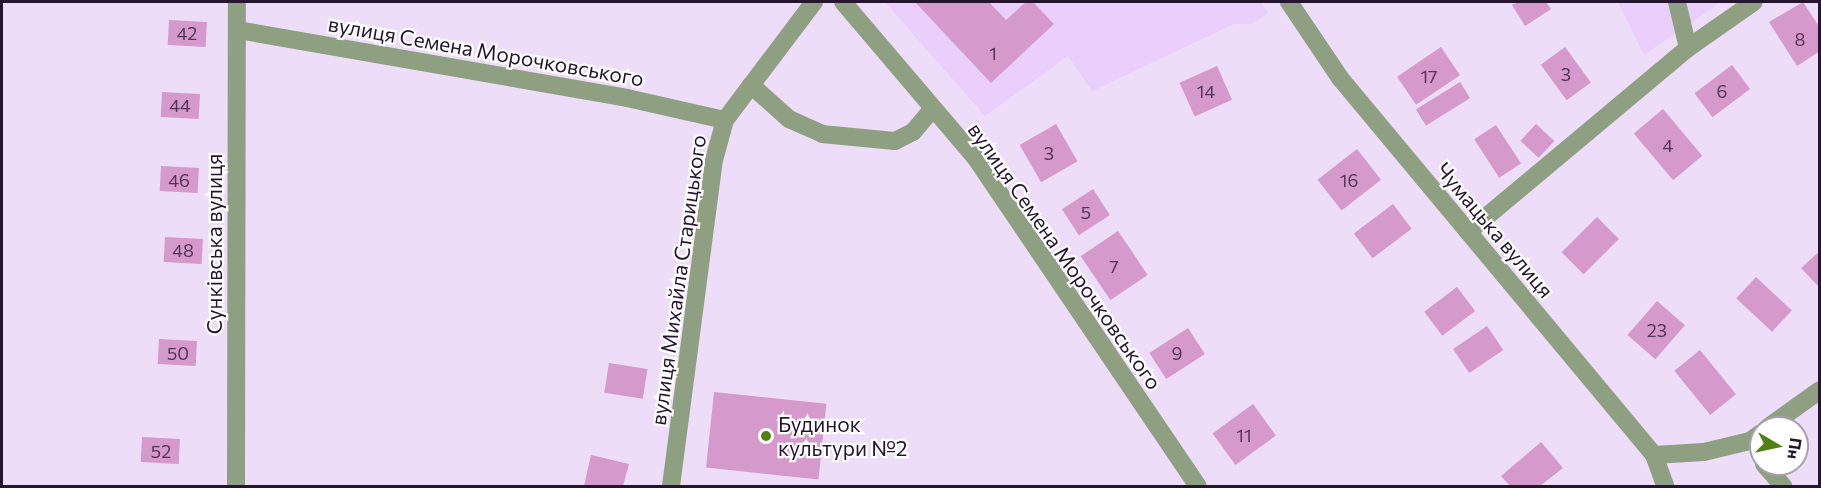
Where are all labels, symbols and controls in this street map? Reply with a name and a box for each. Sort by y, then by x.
street label: вулиця Семена Морочковського [326,11,646,91]
house number: 42 [177,22,197,44]
house number: 8 [1795,28,1805,50]
house number: 1 [989,42,997,64]
house number: 3 [1561,63,1571,85]
house number: 17 [1420,65,1438,87]
house number: 14 [1197,80,1215,102]
house number: 6 [1717,80,1727,102]
house number: 44 [169,94,191,116]
street label: вулиця Семена Морочковського [963,118,1167,394]
street label: вулиця Михайла Старицького [645,133,711,427]
house number: 4 [1663,134,1673,156]
house number: 3 [1044,142,1054,164]
street label: Сунківська вулиця [201,154,227,334]
street label: Чумацька вулиця [1431,157,1559,303]
house number: 46 [168,169,190,191]
house number: 16 [1340,169,1358,191]
house number: 5 [1081,201,1091,223]
house number: 48 [172,239,194,261]
house number: 7 [1109,255,1119,277]
house number: 23 [1647,319,1667,341]
house number: 50 [167,342,189,364]
house number: 9 [1172,342,1182,364]
place label: Будинок культури №2 [778,411,907,461]
north arrow [1749,416,1809,476]
house number: 11 [1236,424,1252,446]
marker: Будинок культури №2 [759,429,773,443]
text: Пн [1784,437,1806,461]
house number: 52 [151,440,171,462]

